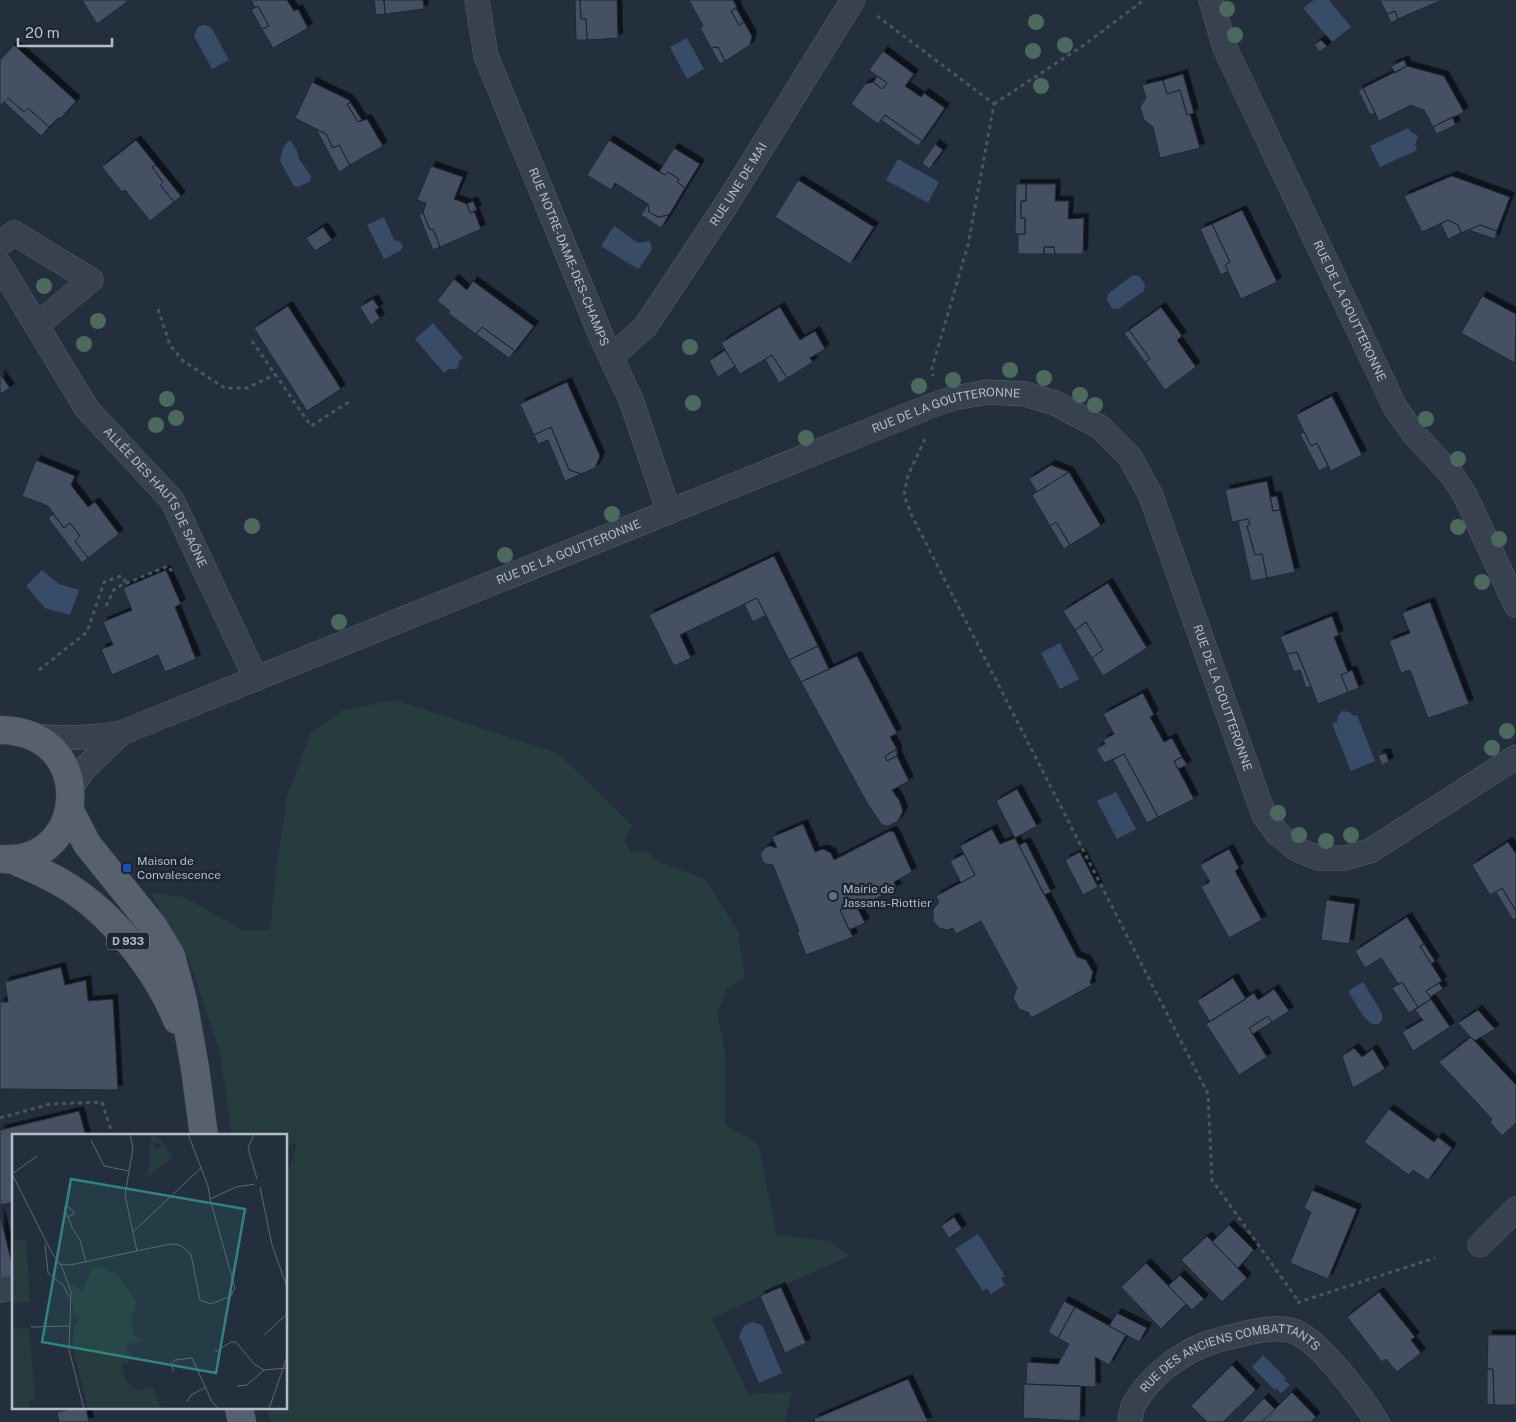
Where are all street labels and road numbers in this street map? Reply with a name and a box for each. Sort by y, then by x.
street label: RUE UNE DE MAI [707,140,770,229]
street label: RUE NOTRE-DAME-DES-CHAMPS [526,166,612,348]
street label: RUE DE LA GOUTTERONNE [1310,238,1389,384]
street label: RUE DE LA GOUTTERONNE [870,385,1021,436]
street label: ALLÉE DES HAUTS DE SAÔNE [101,424,210,570]
street label: RUE DE LA GOUTTERONNE [494,517,643,588]
street label: RUE DE LA GOUTTERONNE [1190,623,1255,773]
road number: D 933 [107,932,149,949]
street label: RUE DES ANCIENS COMBATTANTS [1137,1322,1323,1395]

